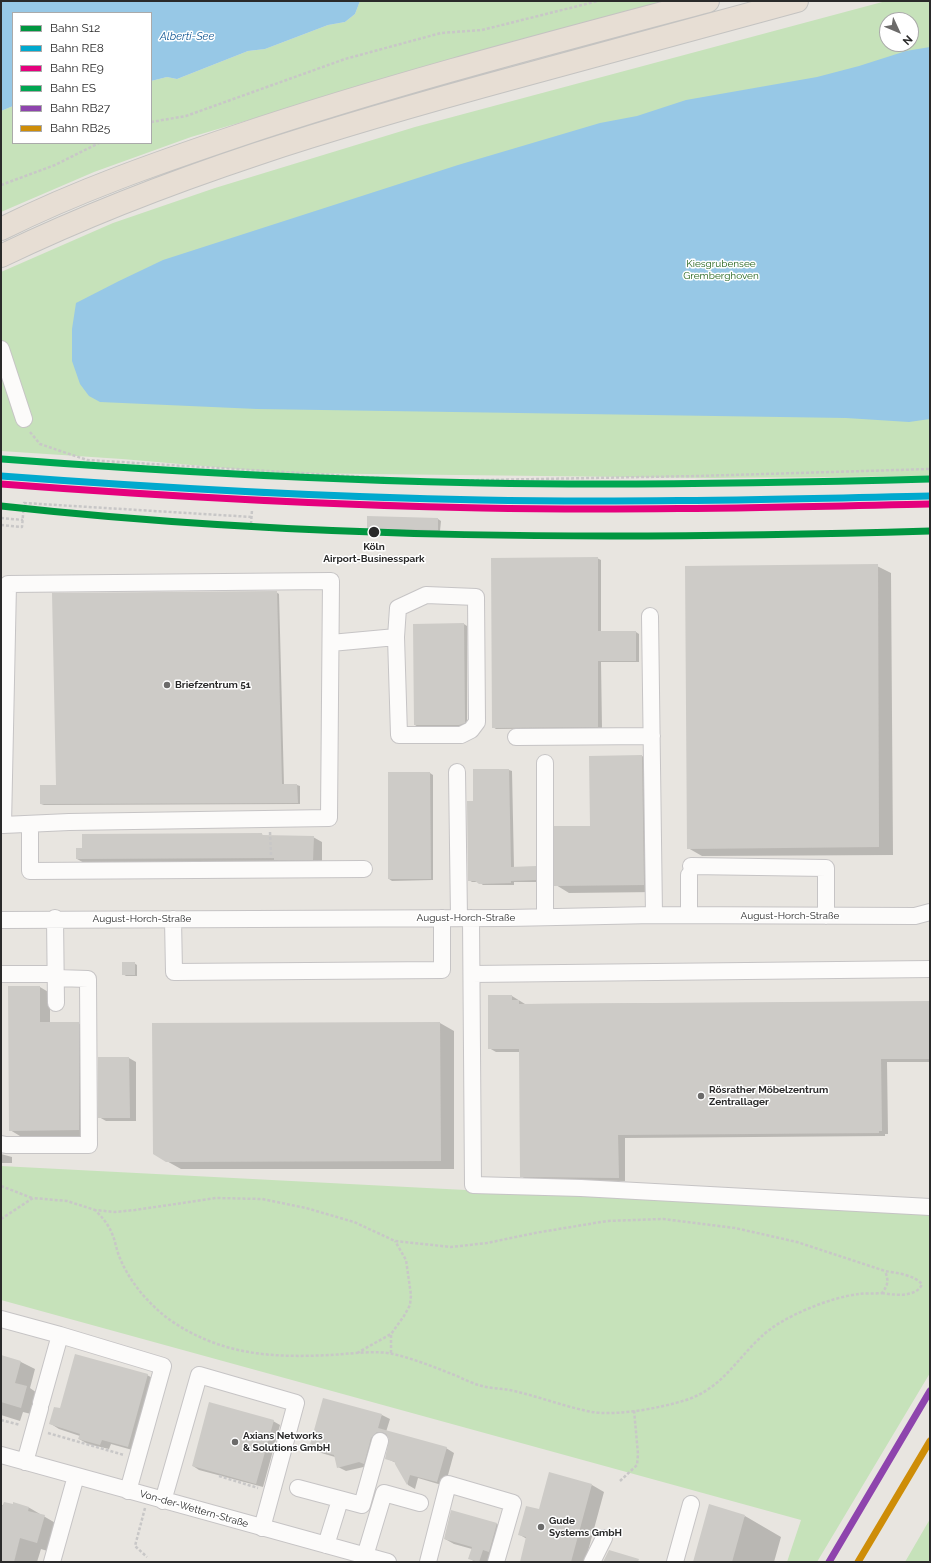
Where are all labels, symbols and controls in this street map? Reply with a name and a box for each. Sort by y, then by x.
legend [12,12,152,144]
north arrow [879,12,919,52]
text: Bahn S12 [50,21,100,35]
water label: Alberti-See [160,30,214,44]
text: N [900,32,915,48]
text: Bahn RE8 [50,41,104,55]
text: Bahn RE9 [50,61,104,75]
text: Bahn ES [50,81,96,95]
text: Bahn RB27 [50,101,110,115]
text: Bahn RB25 [50,121,110,135]
park label: Kiesgrubensee Gremberghoven [683,258,759,282]
marker: Köln Airport-Businesspark [367,525,381,539]
place label: Köln Airport-Businesspark [323,541,425,564]
place label: Briefzentrum 51 [175,679,251,691]
marker: Briefzentrum 51 [162,680,172,690]
street label: August-Horch-Straße [741,910,839,922]
street label: August-Horch-Straße [417,912,515,924]
street label: August-Horch-Straße [93,913,191,925]
place label: Rösrather Möbelzentrum Zentrallager [709,1084,828,1108]
marker: Rösrather Möbelzentrum Zentrallager [696,1091,706,1101]
place label: Axians Networks & Solutions GmbH [243,1430,330,1454]
marker: Axians Networks & Solutions GmbH [230,1437,240,1447]
street label: Von-der-Wettern-Straße [138,1488,250,1530]
place label: Gude Systems GmbH [549,1515,622,1538]
marker: Gude Systems GmbH [536,1522,546,1532]

